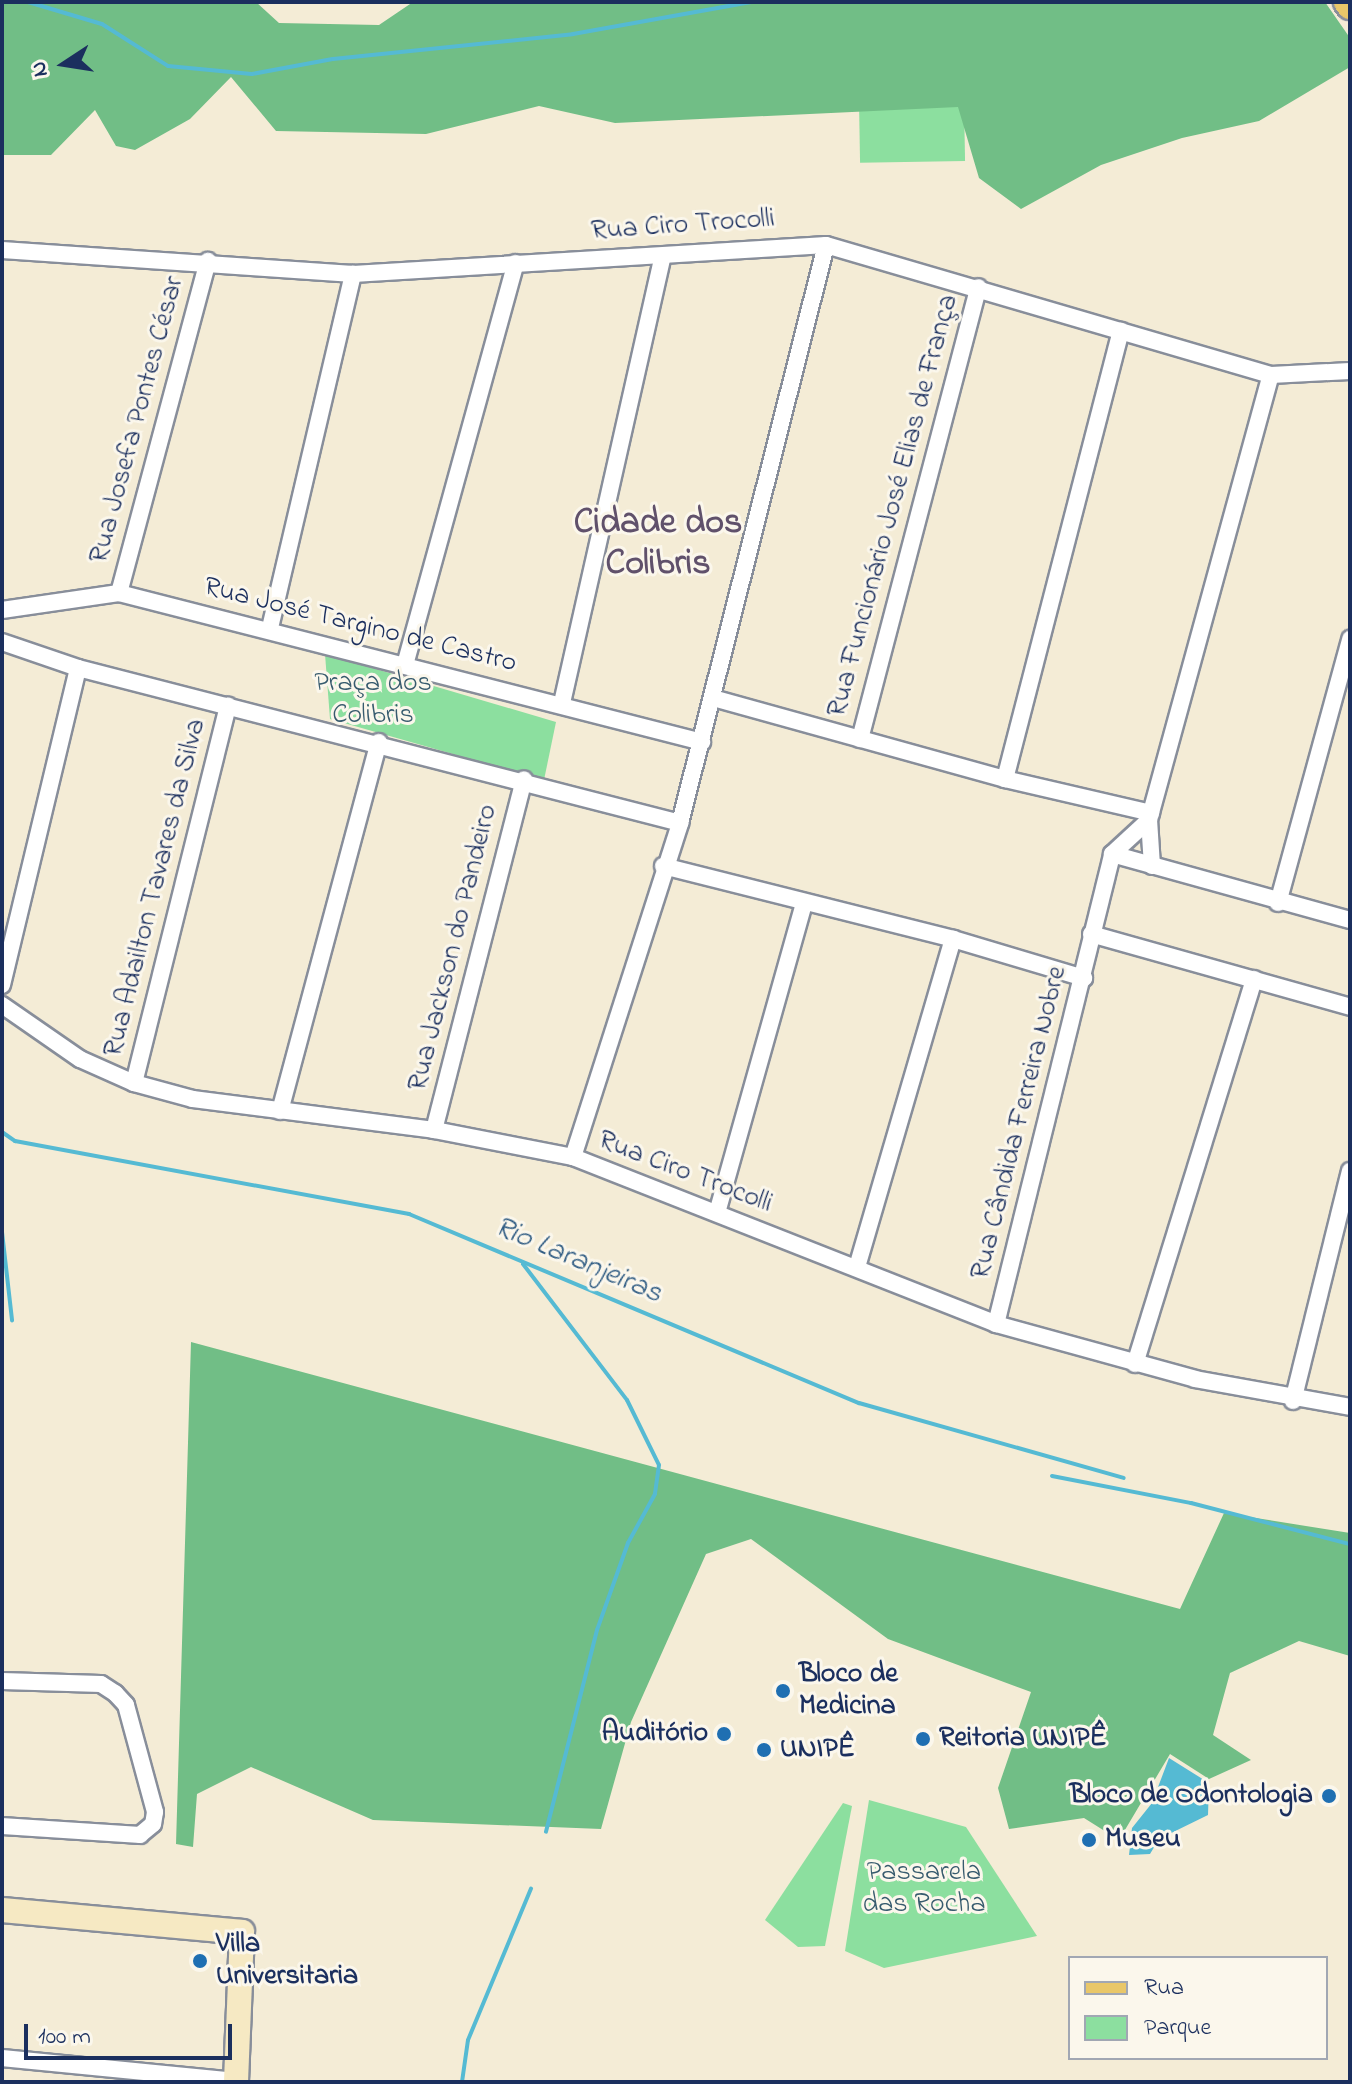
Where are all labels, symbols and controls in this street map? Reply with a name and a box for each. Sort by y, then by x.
north arrow [24,24,104,104]
text: N [23,58,58,80]
street label: Rua Ciro Trocolli [590,203,776,249]
street label: Rua Josefa Pontes César [84,273,192,567]
street label: Rua Funcionário José Elias de França [821,291,967,721]
district label: Cidade dos Colibris [574,501,742,586]
street label: Rua José Targino de Castro [200,571,520,681]
park label: Praça dos Colibris [314,667,432,733]
street label: Rua Adailton Tavares da Silva [98,715,214,1061]
street label: Rua Jackson do Pandeiro [402,801,506,1095]
street label: Rua Cândida Ferreira Nobre [965,963,1075,1283]
street label: Rua Ciro Trocolli [593,1124,777,1222]
water label: Rio Laranjeiras [489,1210,667,1312]
place label: Bloco de Medicina [799,1658,898,1724]
marker: Bloco de Medicina [774,1682,792,1700]
place label: Auditório [602,1717,708,1751]
place label: Reitoria UNIPÊ [939,1722,1107,1756]
marker: Auditório [715,1725,733,1743]
marker: Reitoria UNIPÊ [914,1730,932,1748]
place label: UNIPÊ [780,1733,855,1767]
marker: UNIPÊ [755,1741,773,1759]
place label: Bloco de Odontologia [1070,1779,1313,1813]
marker: Bloco de Odontologia [1320,1787,1338,1805]
place label: Museu [1105,1823,1181,1857]
marker: Museu [1080,1831,1098,1849]
park label: Passarela das Rocha [862,1856,986,1922]
place label: Villa Universitaria [216,1928,358,1994]
marker: Villa Universitaria [191,1952,209,1970]
legend [1068,1956,1328,2060]
text: Rua [1144,1971,1184,2006]
scale bar [28,2008,236,2058]
text: Parque [1144,2011,1211,2046]
text: 100 m [38,2020,91,2055]

